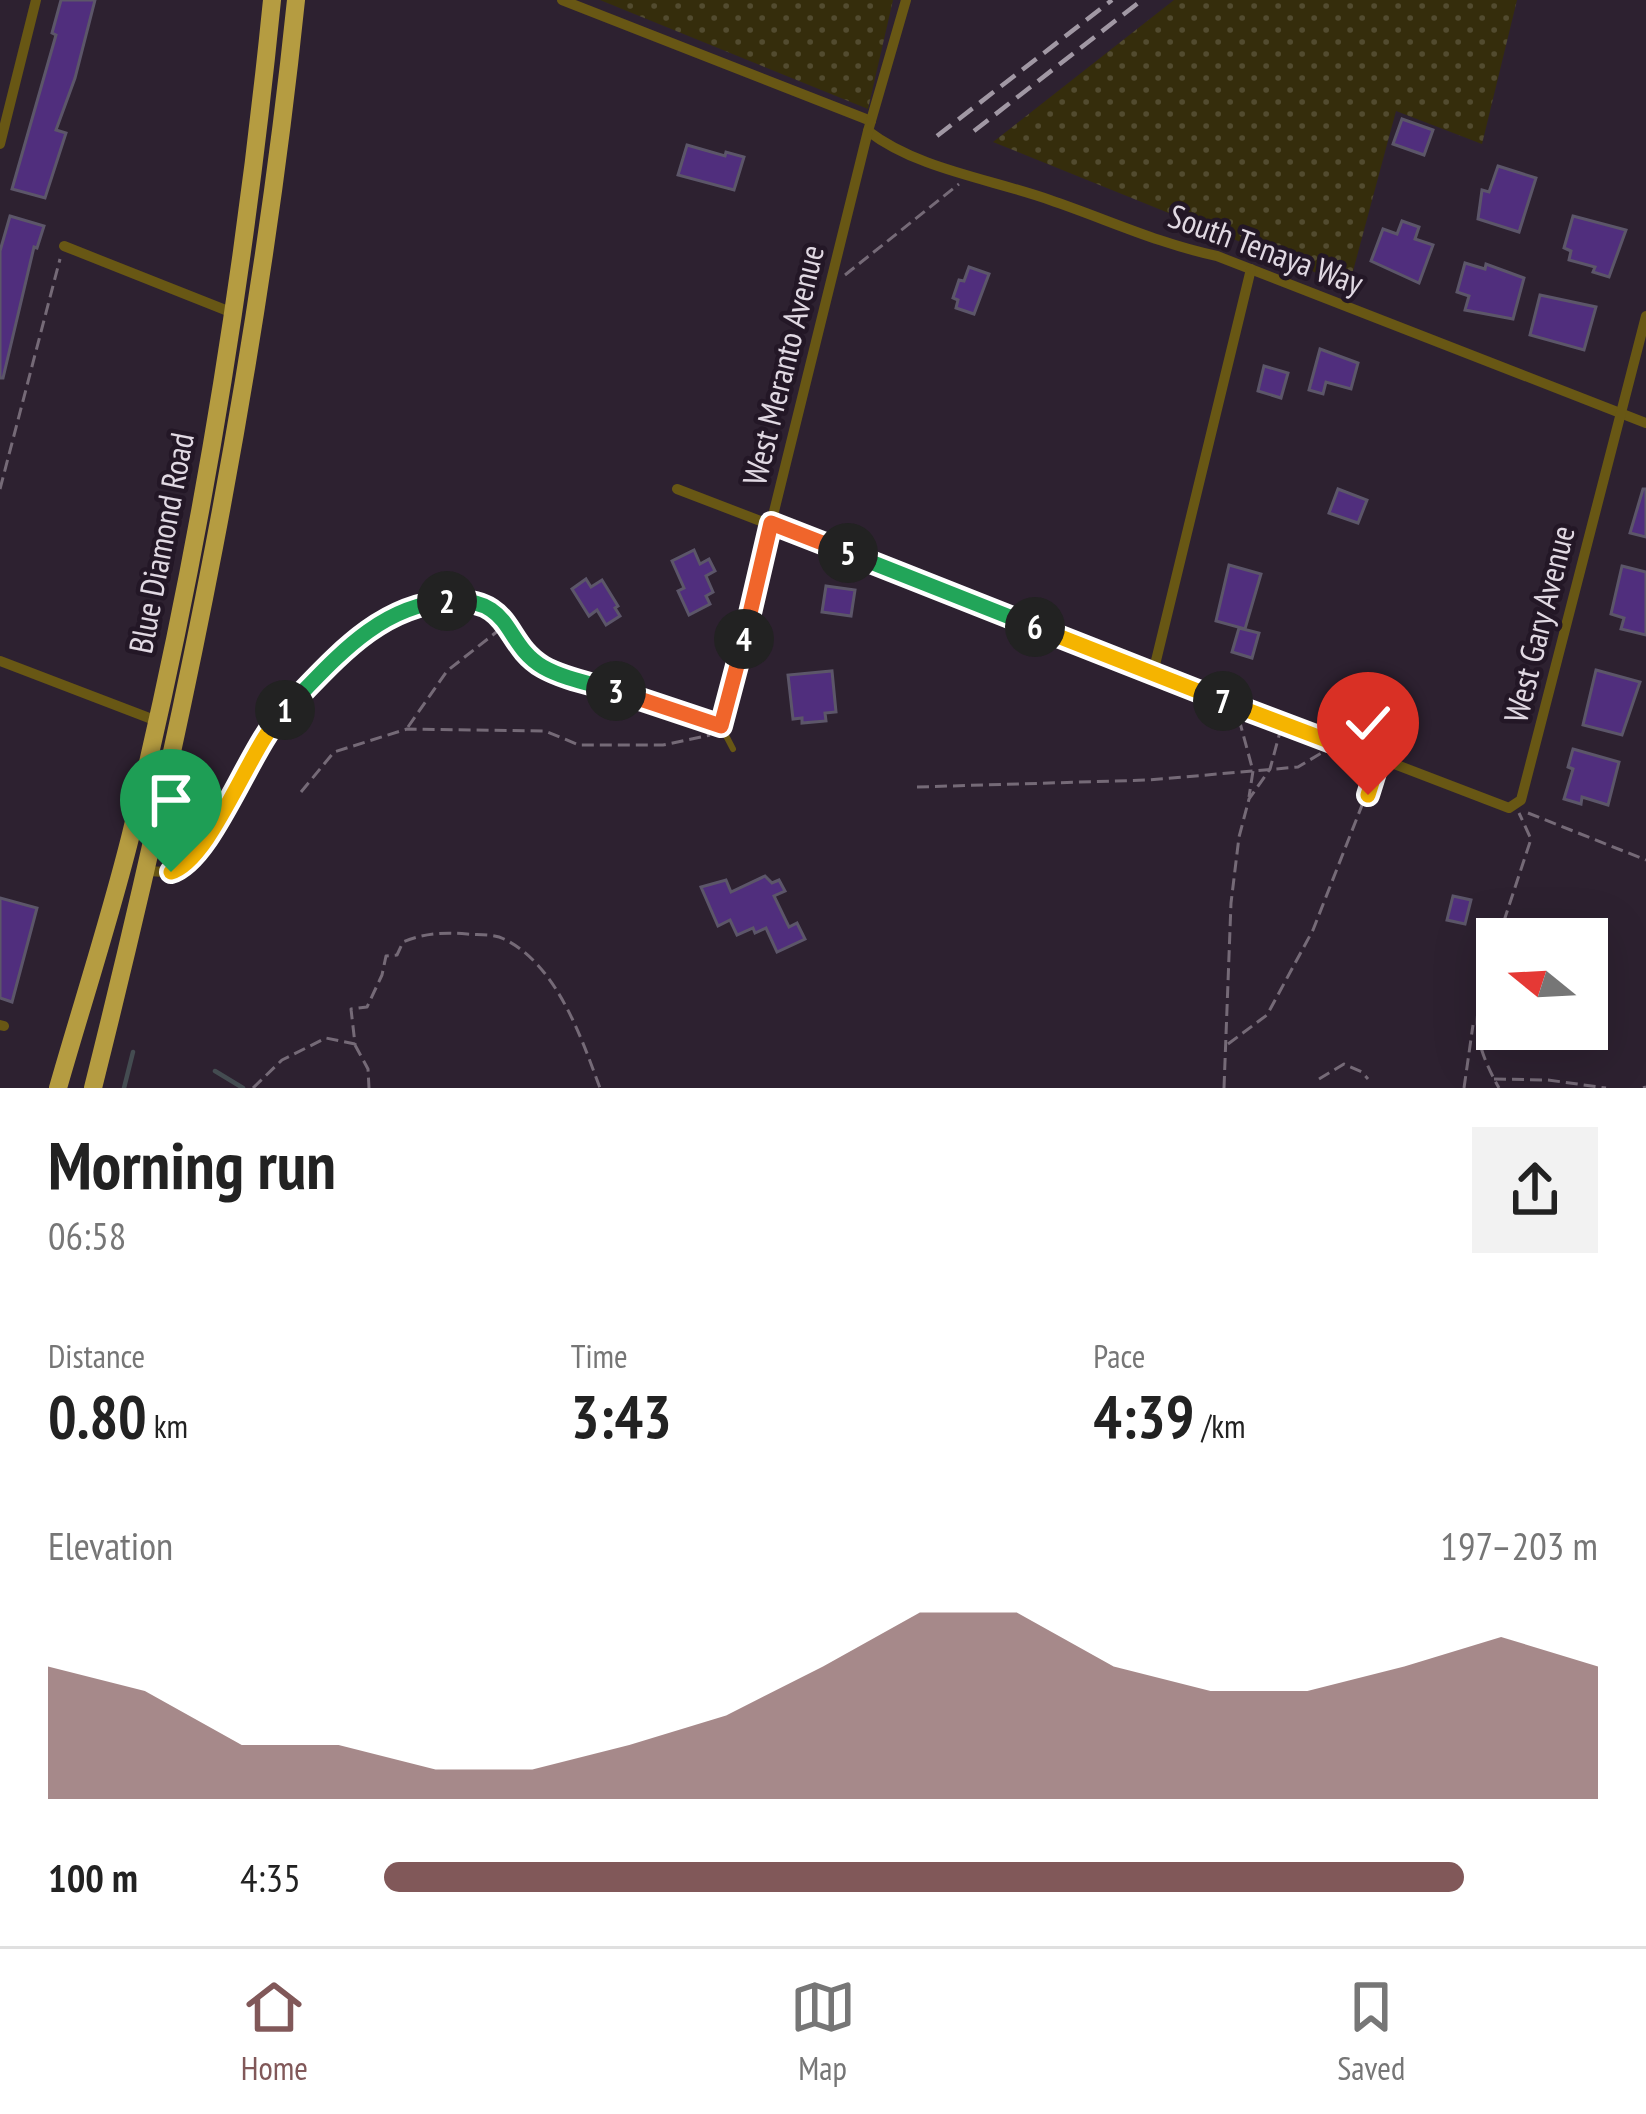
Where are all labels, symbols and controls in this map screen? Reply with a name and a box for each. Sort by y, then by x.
street label: South Tenaya Way [1163,193,1370,304]
street label: West Meranto Avenue [732,240,833,489]
street label: Blue Diamond Road [118,429,203,657]
street label: West Gary Avenue [1493,521,1584,727]
pin: 5 [818,523,878,583]
text: 5 [840,531,856,574]
pin: 2 [417,571,477,631]
text: 2 [439,579,455,622]
pin: 6 [1005,597,1065,657]
text: 6 [1027,605,1043,648]
pin: 4 [714,609,774,669]
text: 4 [736,617,752,660]
pin: 3 [586,661,646,721]
text: 3 [608,669,624,712]
pin: 7 [1193,671,1253,731]
pin [1317,672,1419,795]
text: 7 [1215,679,1231,722]
pin: 1 [255,680,315,740]
text: 1 [277,688,293,731]
icon: check [1335,690,1401,756]
pin [120,749,222,872]
icon: arrive [138,767,204,833]
north arrow [1476,918,1608,1050]
map controls [1476,918,1608,1050]
text: Morning run [48,1122,336,1207]
button: share [1472,1127,1598,1253]
text: 06:58 [48,1210,126,1261]
text: Distance [48,1334,145,1377]
text: Time [571,1334,628,1377]
text: Pace [1093,1334,1145,1377]
text: 0.80 [48,1377,147,1455]
text: 3:43 [571,1377,672,1455]
text: 4:39 [1093,1377,1194,1455]
text: km [147,1404,188,1447]
text: /km [1194,1404,1245,1447]
text: Elevation [48,1520,173,1571]
text: 197–203 m [1440,1520,1598,1571]
text: 100 m [48,1852,138,1903]
text: 4:35 [240,1852,301,1903]
tab: Home [241,1974,308,2089]
tab: Map [790,1974,856,2089]
tab: Saved [1337,1974,1405,2089]

